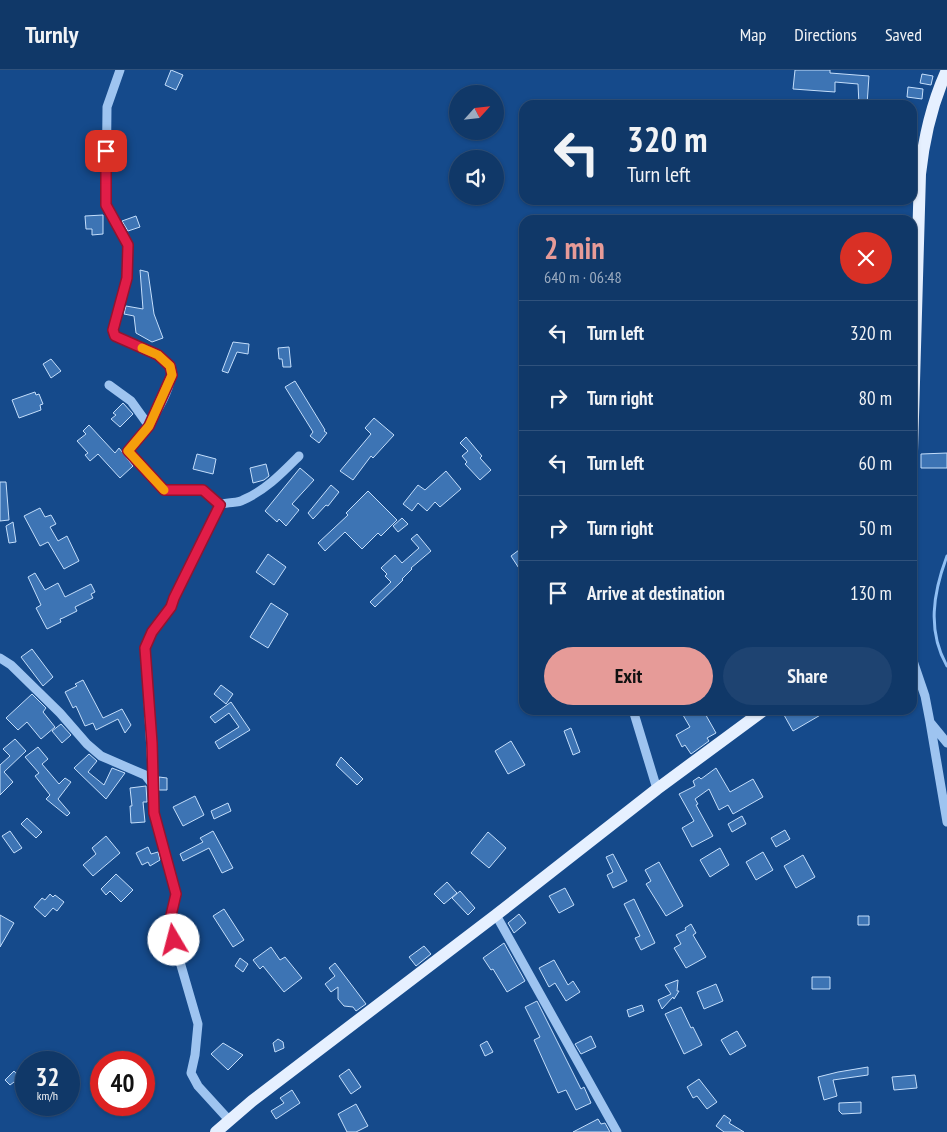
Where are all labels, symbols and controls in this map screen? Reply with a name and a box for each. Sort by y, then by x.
text: Turnly [25,19,78,50]
text: Map [740,23,766,46]
text: Directions [794,23,857,46]
text: Saved [885,23,922,46]
north arrow [449,85,504,140]
map controls [449,85,504,205]
text: 320 m [627,116,708,162]
icon: left [544,120,609,185]
pin [85,130,127,172]
icon: arrive [92,137,120,165]
button: sound [449,150,504,205]
text: Turn left [627,160,691,188]
text: 2 min [544,228,605,267]
button: close [840,232,892,284]
text: 640 m · 06:48 [544,267,622,287]
icon: left [544,319,572,347]
text: Turn left [587,321,644,345]
text: 320 m [850,321,892,345]
icon: right [544,384,572,412]
text: Turn right [587,386,653,410]
text: 80 m [859,386,892,410]
icon: left [544,449,572,477]
text: Turn left [587,451,644,475]
text: 60 m [859,451,892,475]
icon: right [544,514,572,542]
text: Turn right [587,516,653,540]
text: 50 m [859,516,892,540]
icon: arrive [544,579,572,607]
text: Arrive at destination [587,581,725,605]
text: 130 m [850,581,892,605]
button: Exit [544,647,713,705]
button: Share [723,647,892,705]
position arrow [147,913,199,965]
speed limit sign: 40 [90,1051,155,1116]
text: 32 [36,1061,59,1093]
text: km/h [37,1088,58,1103]

